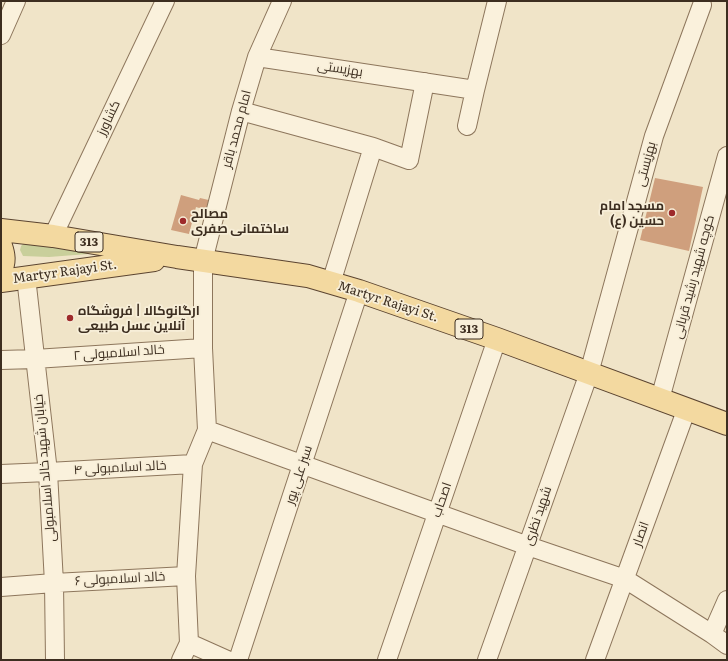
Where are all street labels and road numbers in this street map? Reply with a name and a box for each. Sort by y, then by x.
street label: بهزیستی [316,58,364,80]
street label: امام محمد باقر [219,88,255,170]
street label: کشاورز [94,98,124,138]
street label: بهزیستی [633,140,659,188]
street label: کوچه شهید رشید قربانی [670,214,718,340]
road number: 313 [75,232,103,252]
street label: Martyr Rajayi St. [12,257,118,287]
street label: Martyr Rajayi St. [336,278,440,326]
road number: 313 [455,319,483,339]
street label: خالد اسلامبولی ۲ [73,342,165,364]
street label: خیابان شهید خالد اسلامبولی [31,394,59,542]
street label: سبز علی پور [282,443,316,507]
street label: خالد اسلامبولی ۴ [73,458,167,478]
street label: اصحاب [429,480,455,520]
street label: شهید نظری [521,484,555,548]
street label: انصار [629,519,653,549]
street label: خالد اسلامبولی ۶ [74,569,166,589]

